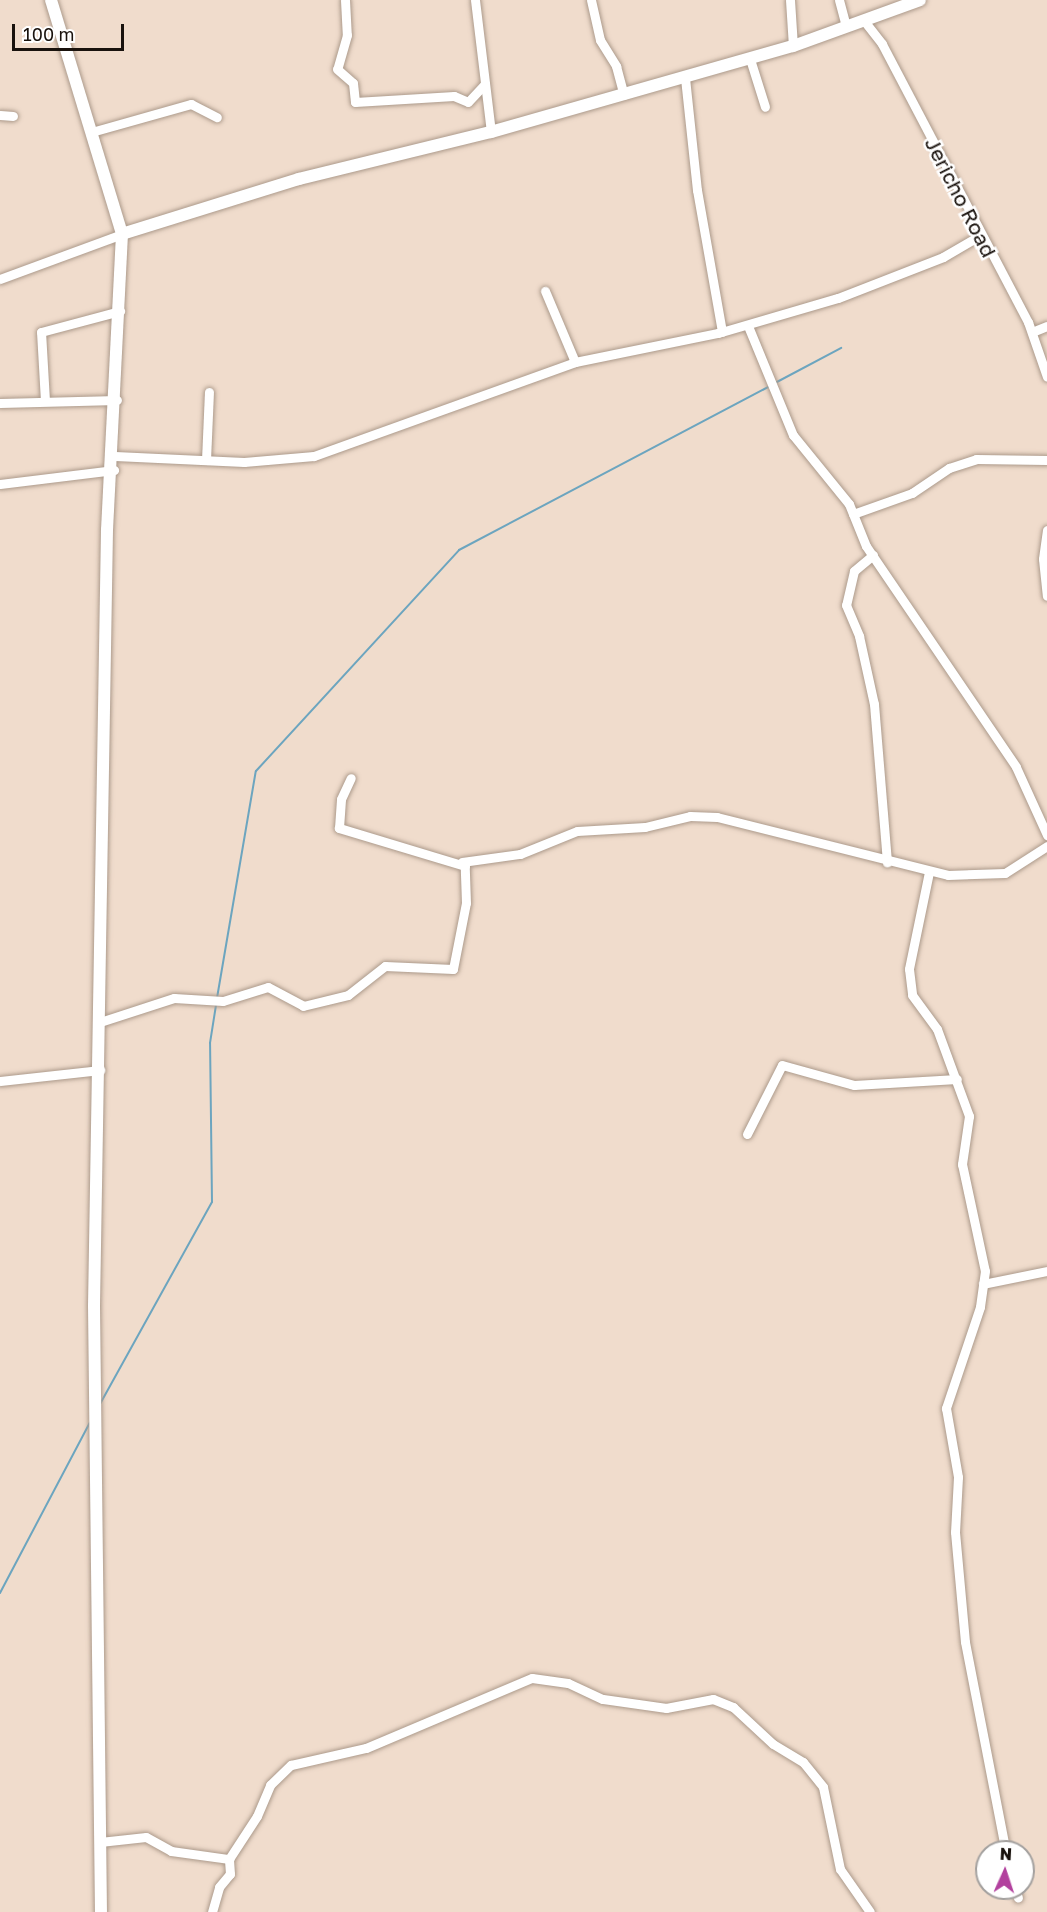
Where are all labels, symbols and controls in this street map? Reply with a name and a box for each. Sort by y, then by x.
scale bar [15,12,128,50]
text: 100 m [23,23,74,45]
street label: Jericho Road [920,133,1002,261]
north arrow [975,1840,1035,1900]
text: N [999,1844,1012,1864]

